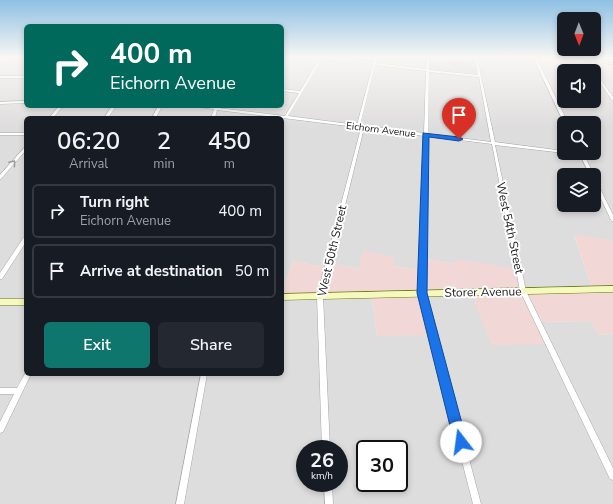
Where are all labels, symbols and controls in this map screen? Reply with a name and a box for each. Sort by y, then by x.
north arrow [557,12,601,56]
map controls [557,12,601,212]
text: 400 m [110,35,193,73]
icon: right [44,40,96,92]
button: sound [557,64,601,108]
text: Eichorn Avenue [110,71,236,95]
pin [442,98,476,139]
icon: arrive [448,104,470,126]
button: search [557,116,601,160]
street label: Eichorn Avenue [345,119,416,141]
text: 06:20 [57,125,120,157]
text: 2 [157,125,171,157]
text: 450 [208,125,251,157]
text: Arrival [69,155,108,173]
text: min [153,155,175,173]
text: m [224,155,235,173]
one-way arrow [8,160,15,167]
button: layers [557,168,601,212]
street label: West 54th Street [492,181,528,276]
text: Turn right [80,192,149,212]
icon: right [46,200,68,222]
text: 400 m [218,201,262,221]
street label: West 50th Street [314,203,350,298]
text: Eichorn Avenue [80,212,171,230]
icon: arrive [46,260,68,282]
text: Arrive at destination [80,261,223,281]
text: 50 m [235,261,269,281]
street label: Storer Avenue [444,283,522,301]
button: Exit [44,322,150,368]
button: Share [158,322,264,368]
position arrow [440,421,482,463]
speed limit sign: 30 [356,440,408,492]
text: 26 [310,447,334,474]
text: km/h [311,469,333,483]

